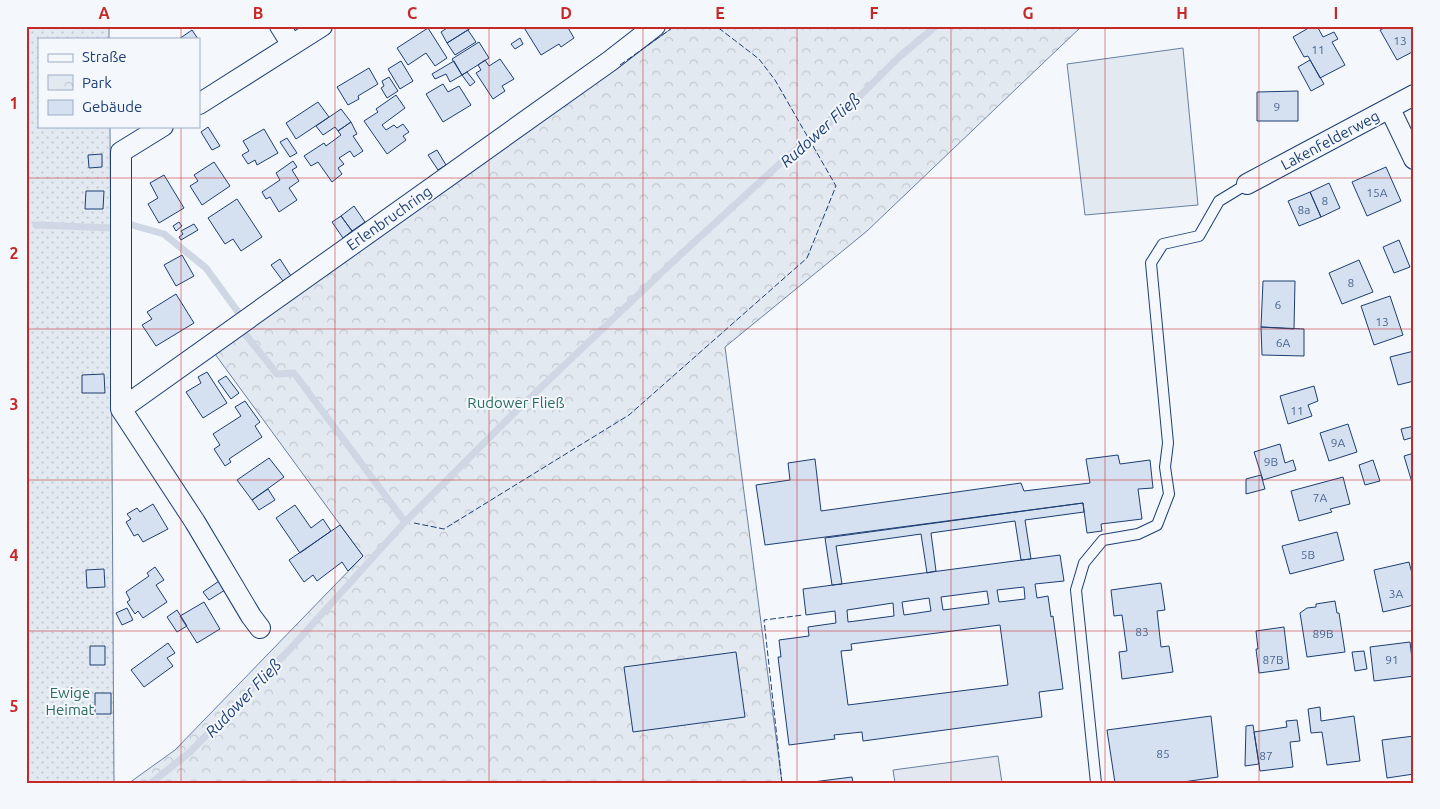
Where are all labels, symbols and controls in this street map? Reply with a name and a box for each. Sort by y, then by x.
text: A [98,4,110,22]
text: B [253,4,263,22]
text: C [407,4,417,22]
text: D [560,4,572,22]
text: E [715,4,725,22]
text: F [870,4,879,22]
text: G [1022,4,1034,22]
text: H [1176,4,1188,22]
text: I [1334,4,1338,22]
house number: 13 [1393,34,1407,47]
legend [38,38,200,128]
house number: 11 [1311,43,1325,56]
text: Straße [82,48,126,65]
text: Park [82,74,112,91]
water label: Rudower Fließ [777,90,863,170]
text: 1 [9,94,19,112]
text: Gebäude [82,98,142,115]
house number: 9 [1274,100,1280,113]
street label: Lakenfelderweg [1278,107,1382,173]
street label: Erlenbruchring [343,182,435,254]
house number: 15A [1366,186,1388,199]
house number: 8 [1322,194,1329,207]
house number: 8a [1298,203,1310,216]
text: 2 [9,244,19,262]
house number: 8 [1348,276,1355,289]
house number: 6 [1275,298,1282,311]
house number: 13 [1375,315,1389,328]
house number: 6A [1276,336,1290,349]
park label: Rudower Fließ [467,394,565,411]
text: 3 [9,395,19,413]
house number: 11 [1290,404,1304,417]
house number: 9A [1331,436,1345,449]
house number: 9B [1264,455,1278,468]
house number: 7A [1313,491,1327,504]
text: 4 [9,546,19,564]
house number: 5B [1301,548,1315,561]
house number: 3A [1389,587,1403,600]
house number: 83 [1135,625,1149,638]
house number: 89B [1312,627,1334,640]
house number: 87B [1262,653,1284,666]
house number: 91 [1385,653,1399,666]
water label: Rudower Fließ [201,655,285,741]
park label: Ewige Heimat [46,684,95,718]
text: 5 [9,697,19,715]
house number: 85 [1156,747,1170,760]
house number: 87 [1259,749,1273,762]

